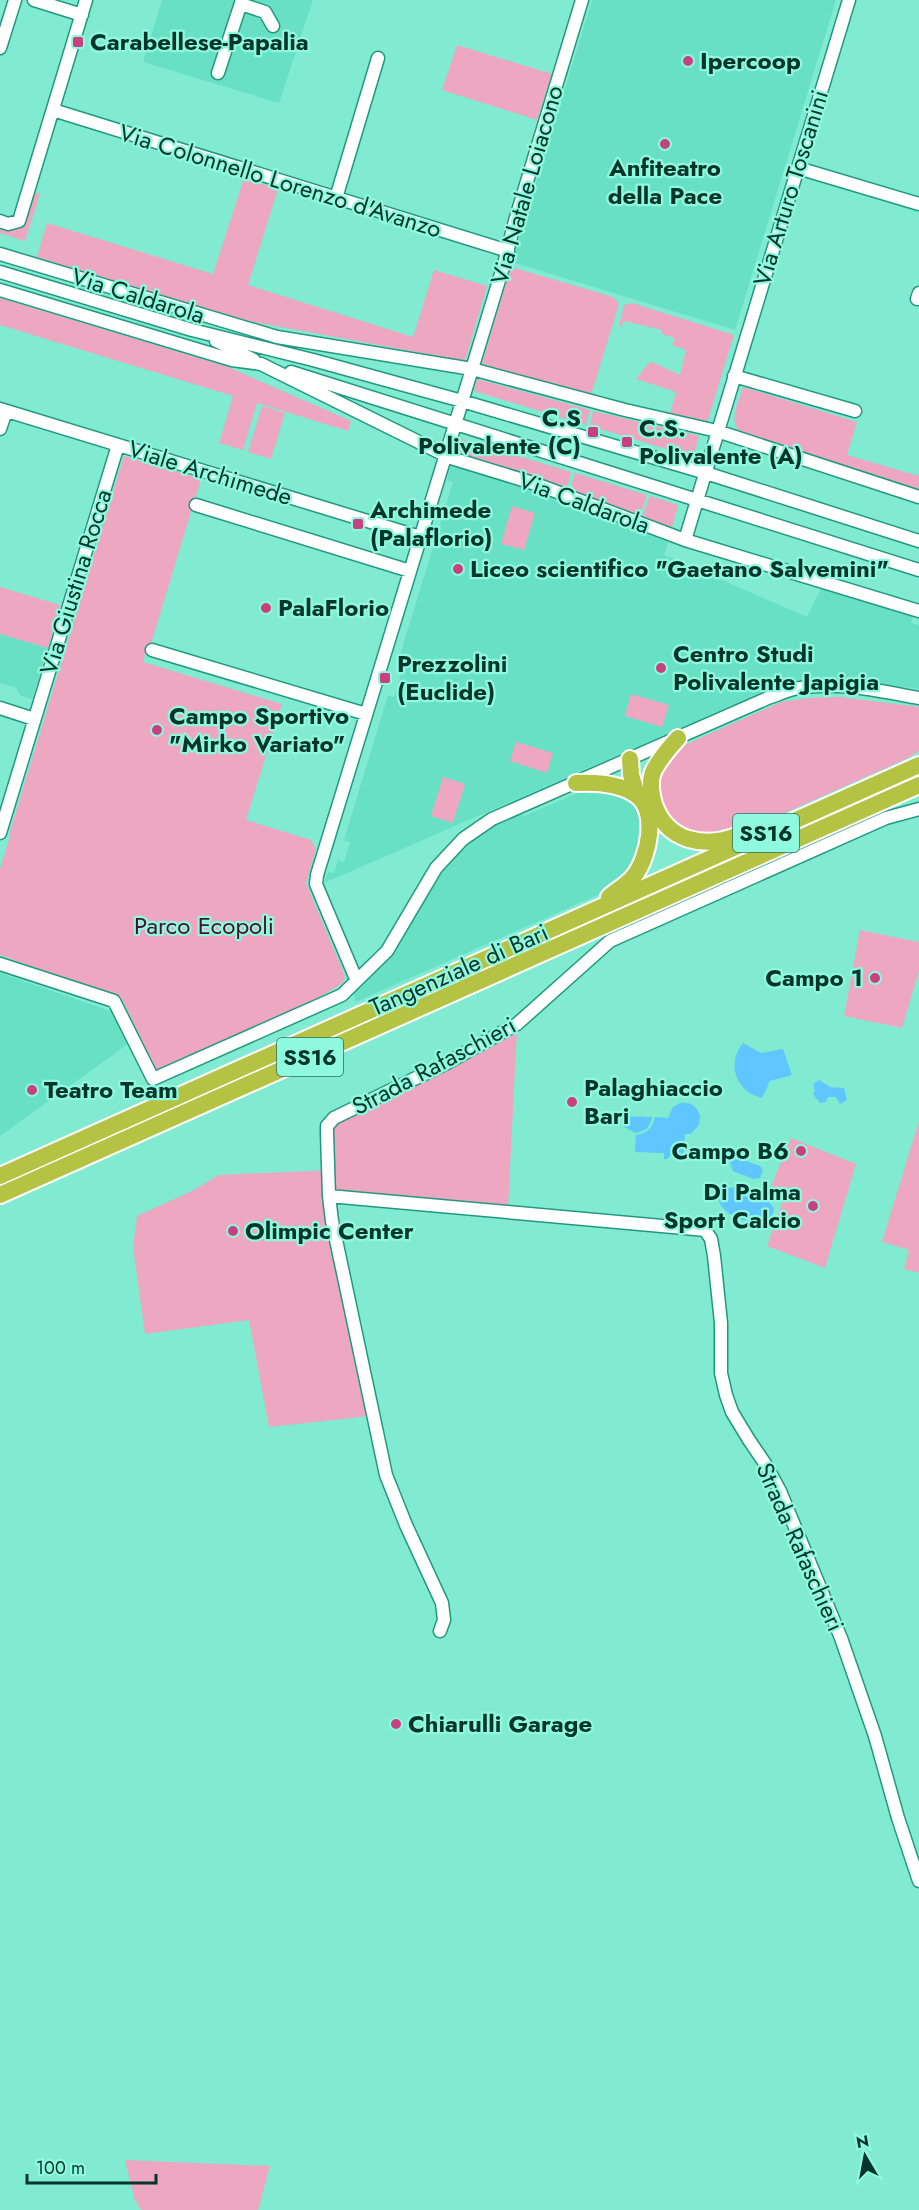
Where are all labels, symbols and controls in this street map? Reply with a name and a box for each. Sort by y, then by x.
place label: Carabellese-Papalia [90,24,309,59]
marker: Carabellese-Papalia [71,35,85,49]
place label: Ipercoop [700,43,801,78]
marker: Ipercoop [681,54,695,68]
street label: Via Natale Loiacono [481,81,572,288]
street label: Via Arturo Toscanini [744,85,837,290]
street label: Via Colonnello Lorenzo d'Avanzo [115,115,446,246]
marker: Anfiteatro della Pace [658,137,672,151]
place label: Anfiteatro della Pace [608,150,722,213]
street label: Via Caldarola [67,259,209,332]
place label: C.S Polivalente (C) [418,400,581,463]
place label: C.S. Polivalente (A) [639,410,803,473]
marker: C.S Polivalente (C) [586,425,600,439]
street label: Viale Archimede [124,431,296,514]
marker: C.S. Polivalente (A) [620,435,634,449]
street label: Via Caldarola [514,463,655,543]
street label: Via Giustina Rocca [31,485,120,679]
place label: Archimede (Palaflorio) [369,492,493,555]
marker: Archimede (Palaflorio) [351,517,365,531]
place label: Liceo scientifico "Gaetano Salvemini" [470,551,889,586]
marker: Liceo scientifico "Gaetano Salvemini" [451,562,465,576]
place label: PalaFlorio [278,590,389,625]
marker: PalaFlorio [259,601,273,615]
place label: Centro Studi Polivalente Japigia [673,636,879,699]
place label: Prezzolini (Euclide) [397,646,507,709]
marker: Centro Studi Polivalente Japigia [654,661,668,675]
marker: Prezzolini (Euclide) [378,671,392,685]
place label: Campo Sportivo "Mirko Variato" [169,698,349,761]
marker: Campo Sportivo "Mirko Variato" [150,723,164,737]
road number: SS16 [733,814,799,852]
park label: Parco Ecopoli [134,908,274,943]
street label: Tangenziale di Bari [364,915,554,1025]
place label: Campo 1 [765,960,863,995]
marker: Campo 1 [868,971,882,985]
street label: Strada Rafaschieri [345,1008,522,1124]
road number: SS16 [277,1038,343,1076]
place label: Palaghiaccio Bari [584,1070,723,1133]
place label: Teatro Team [44,1072,178,1107]
marker: Teatro Team [25,1083,39,1097]
marker: Palaghiaccio Bari [565,1095,579,1109]
place label: Campo B6 [671,1133,789,1168]
marker: Campo B6 [794,1144,808,1158]
place label: Di Palma Sport Calcio [663,1174,801,1237]
marker: Di Palma Sport Calcio [806,1199,820,1213]
place label: Olimpic Center [245,1213,414,1248]
marker: Olimpic Center [226,1224,240,1238]
street label: Strada Rafaschieri [748,1457,853,1637]
place label: Chiarulli Garage [408,1706,592,1741]
marker: Chiarulli Garage [389,1717,403,1731]
north arrow [835,2126,895,2186]
text: N [854,2129,871,2154]
scale bar [27,2147,156,2185]
text: 100 m [36,2155,85,2181]

